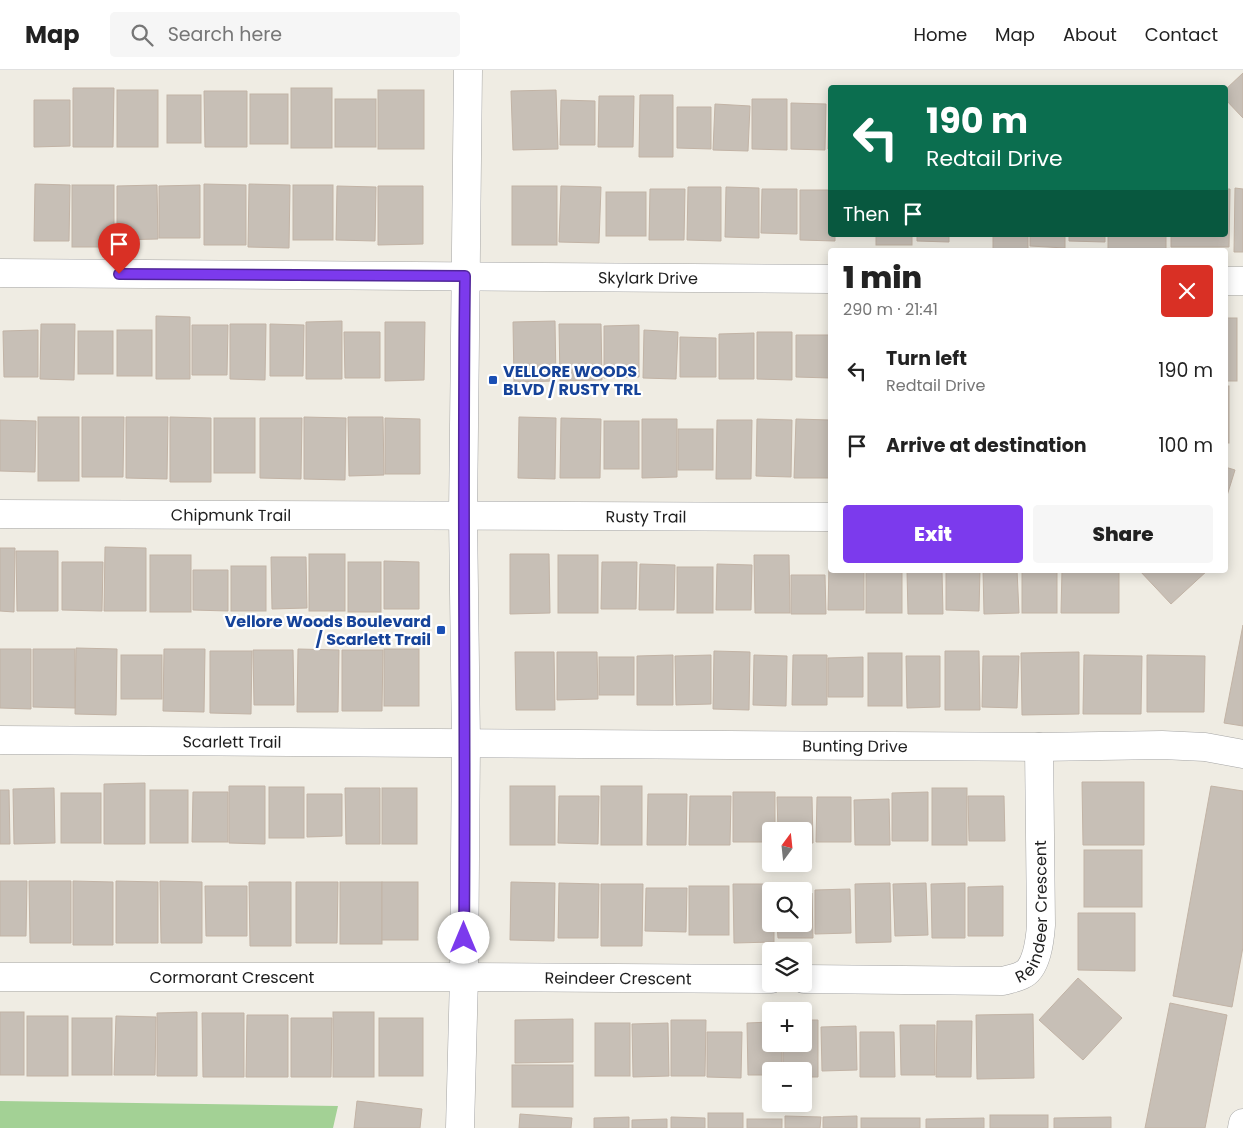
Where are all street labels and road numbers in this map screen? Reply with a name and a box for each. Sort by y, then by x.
street label: Skylark Drive [598,266,698,290]
street label: Chipmunk Trail [171,503,291,527]
street label: Rusty Trail [606,505,686,528]
street label: Scarlett Trail [182,730,282,753]
street label: Bunting Drive [802,734,908,758]
street label: Reindeer Crescent [1011,840,1053,988]
street label: Cormorant Crescent [150,966,315,989]
street label: Reindeer Crescent [544,966,692,990]

